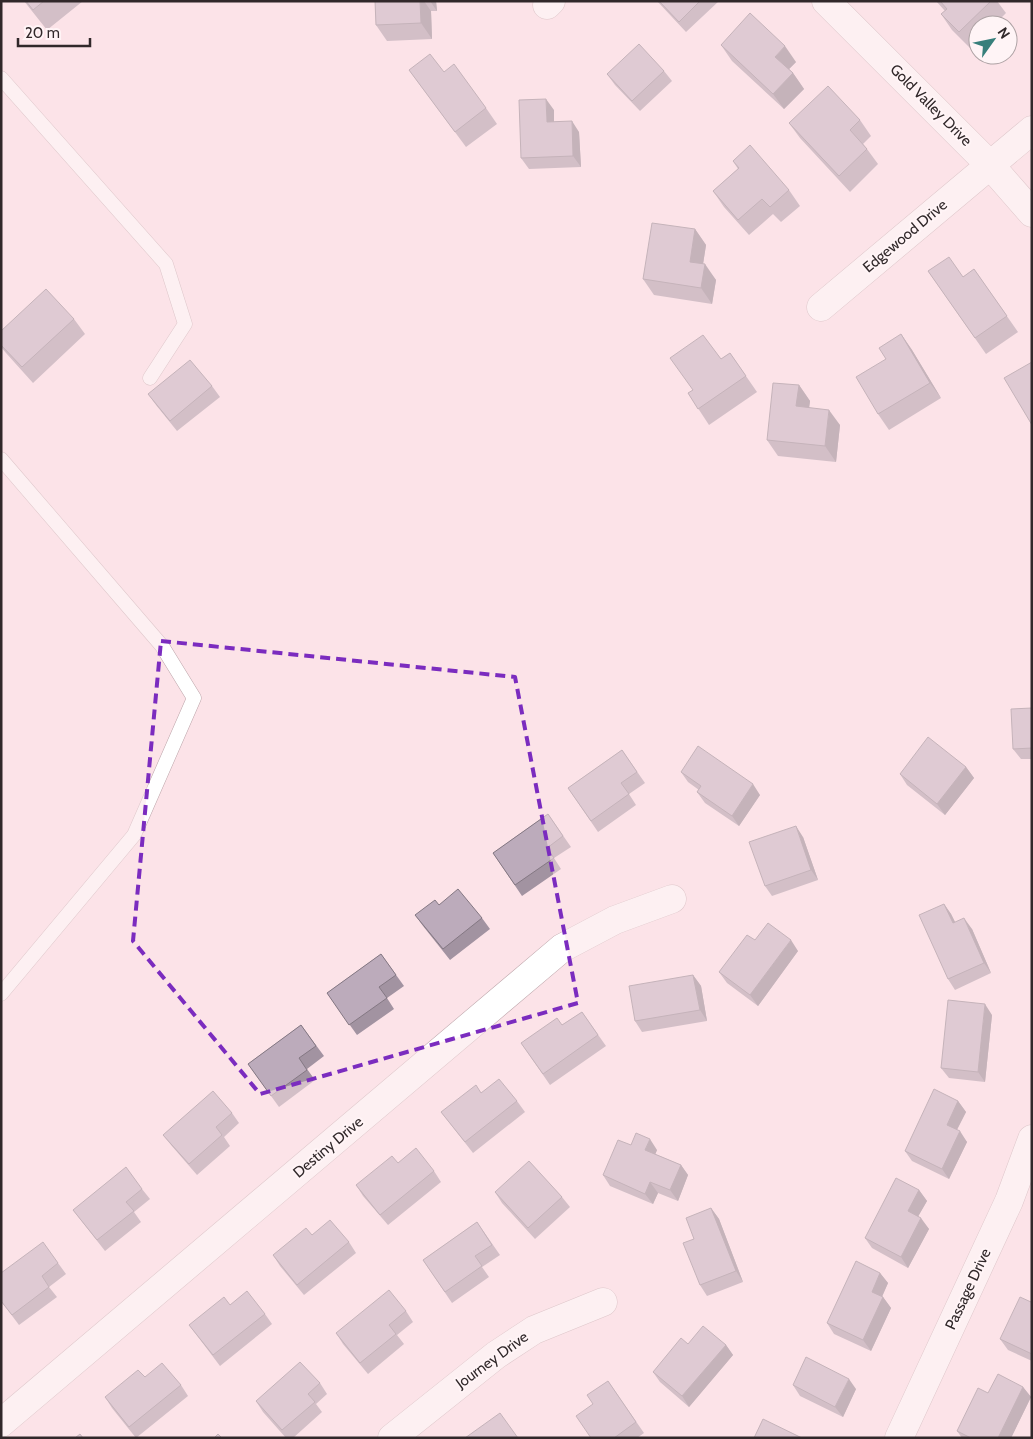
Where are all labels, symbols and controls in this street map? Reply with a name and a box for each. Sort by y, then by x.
scale bar [18,15,90,47]
north arrow [968,15,1018,65]
text: 20 m [25,24,60,42]
text: N [994,24,1014,42]
street label: Gold Valley Drive [886,60,976,150]
street label: Edgewood Drive [859,195,951,276]
street label: Destiny Drive [289,1112,367,1181]
street label: Passage Drive [941,1245,995,1332]
street label: Journey Drive [451,1328,532,1393]

